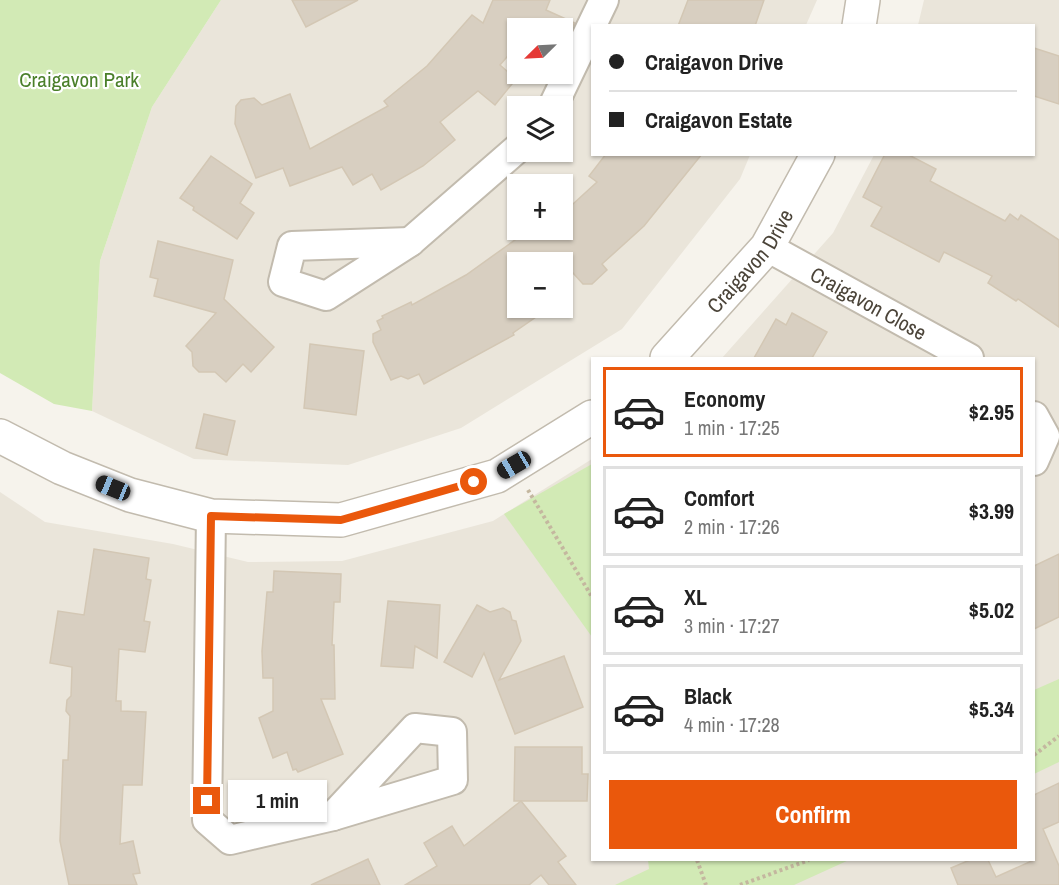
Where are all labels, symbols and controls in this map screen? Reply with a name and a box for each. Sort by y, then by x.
north arrow [507,18,573,84]
map controls [507,18,573,318]
text: Craigavon Drive [645,47,783,77]
park label: Craigavon Park [19,65,139,94]
button: layers [507,96,573,162]
text: Craigavon Estate [645,105,792,135]
button: + [507,174,573,240]
street label: Craigavon Drive [700,204,800,319]
button: − [507,252,573,318]
street label: Craigavon Close [805,259,932,346]
text: Economy [684,384,765,414]
icon: car [612,385,666,439]
text: $2.95 [969,397,1014,427]
text: 1 min · 17:25 [684,414,780,441]
car [494,448,534,482]
route start [460,468,487,495]
car [93,473,133,503]
text: Comfort [684,483,754,513]
icon: car [612,484,666,538]
text: $3.99 [969,496,1014,526]
text: 2 min · 17:26 [684,513,780,540]
text: XL [684,582,707,612]
icon: car [612,583,666,637]
text: $5.02 [969,595,1014,625]
text: 3 min · 17:27 [684,612,780,639]
text: Black [684,681,732,711]
icon: car [612,682,666,736]
text: $5.34 [969,694,1014,724]
text: 4 min · 17:28 [684,711,780,738]
callout: 1 min [228,780,327,822]
button: Confirm [609,780,1017,849]
route end [193,787,220,814]
text: 1 min [256,787,299,814]

